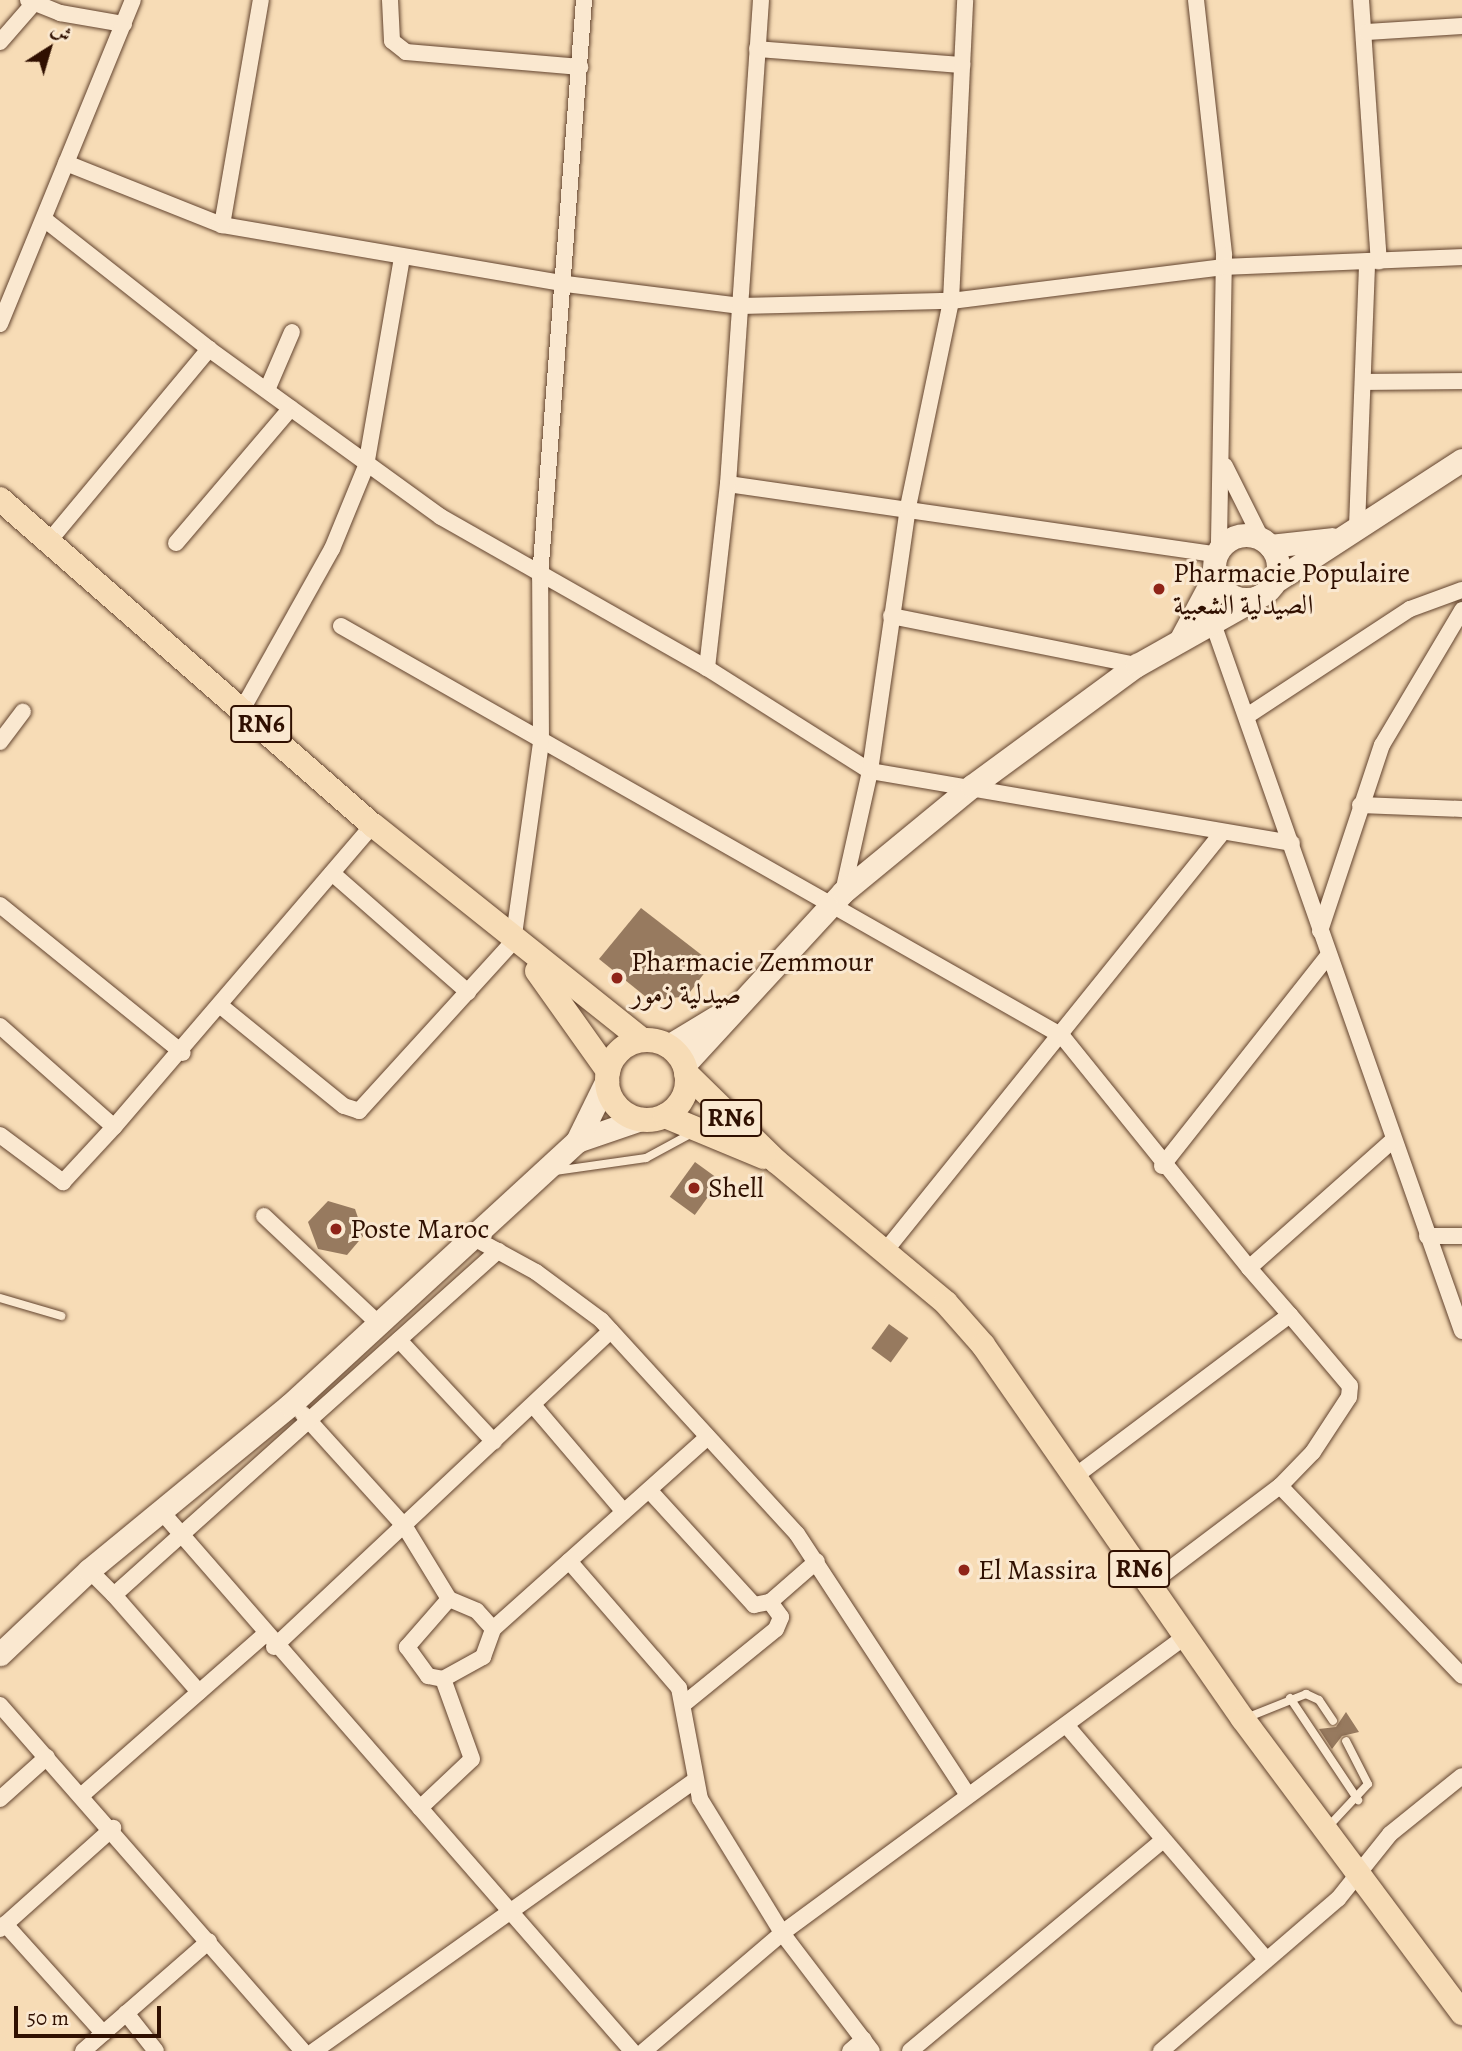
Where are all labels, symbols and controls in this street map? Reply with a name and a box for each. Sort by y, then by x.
north arrow [14,14,84,84]
text: ش [46,16,77,48]
place label: Pharmacie Populaire الصيدلية الشعبية [1173,556,1410,622]
marker: Pharmacie Populaire الصيدلية الشعبية [1151,581,1167,597]
road number: RN6 [230,702,292,746]
place label: Pharmacie Zemmour صيدلية زمور [631,945,874,1011]
marker: Pharmacie Zemmour صيدلية زمور [609,970,625,986]
road number: RN6 [700,1096,762,1140]
place label: Shell [708,1171,764,1205]
marker: Shell [686,1180,702,1196]
place label: Poste Maroc [350,1212,489,1246]
marker: Poste Maroc [328,1221,344,1237]
road number: RN6 [1108,1546,1170,1592]
place label: El Massira [978,1553,1097,1587]
marker: El Massira [956,1562,972,1578]
scale bar [18,1992,164,2036]
text: 50 m [27,2004,69,2032]

